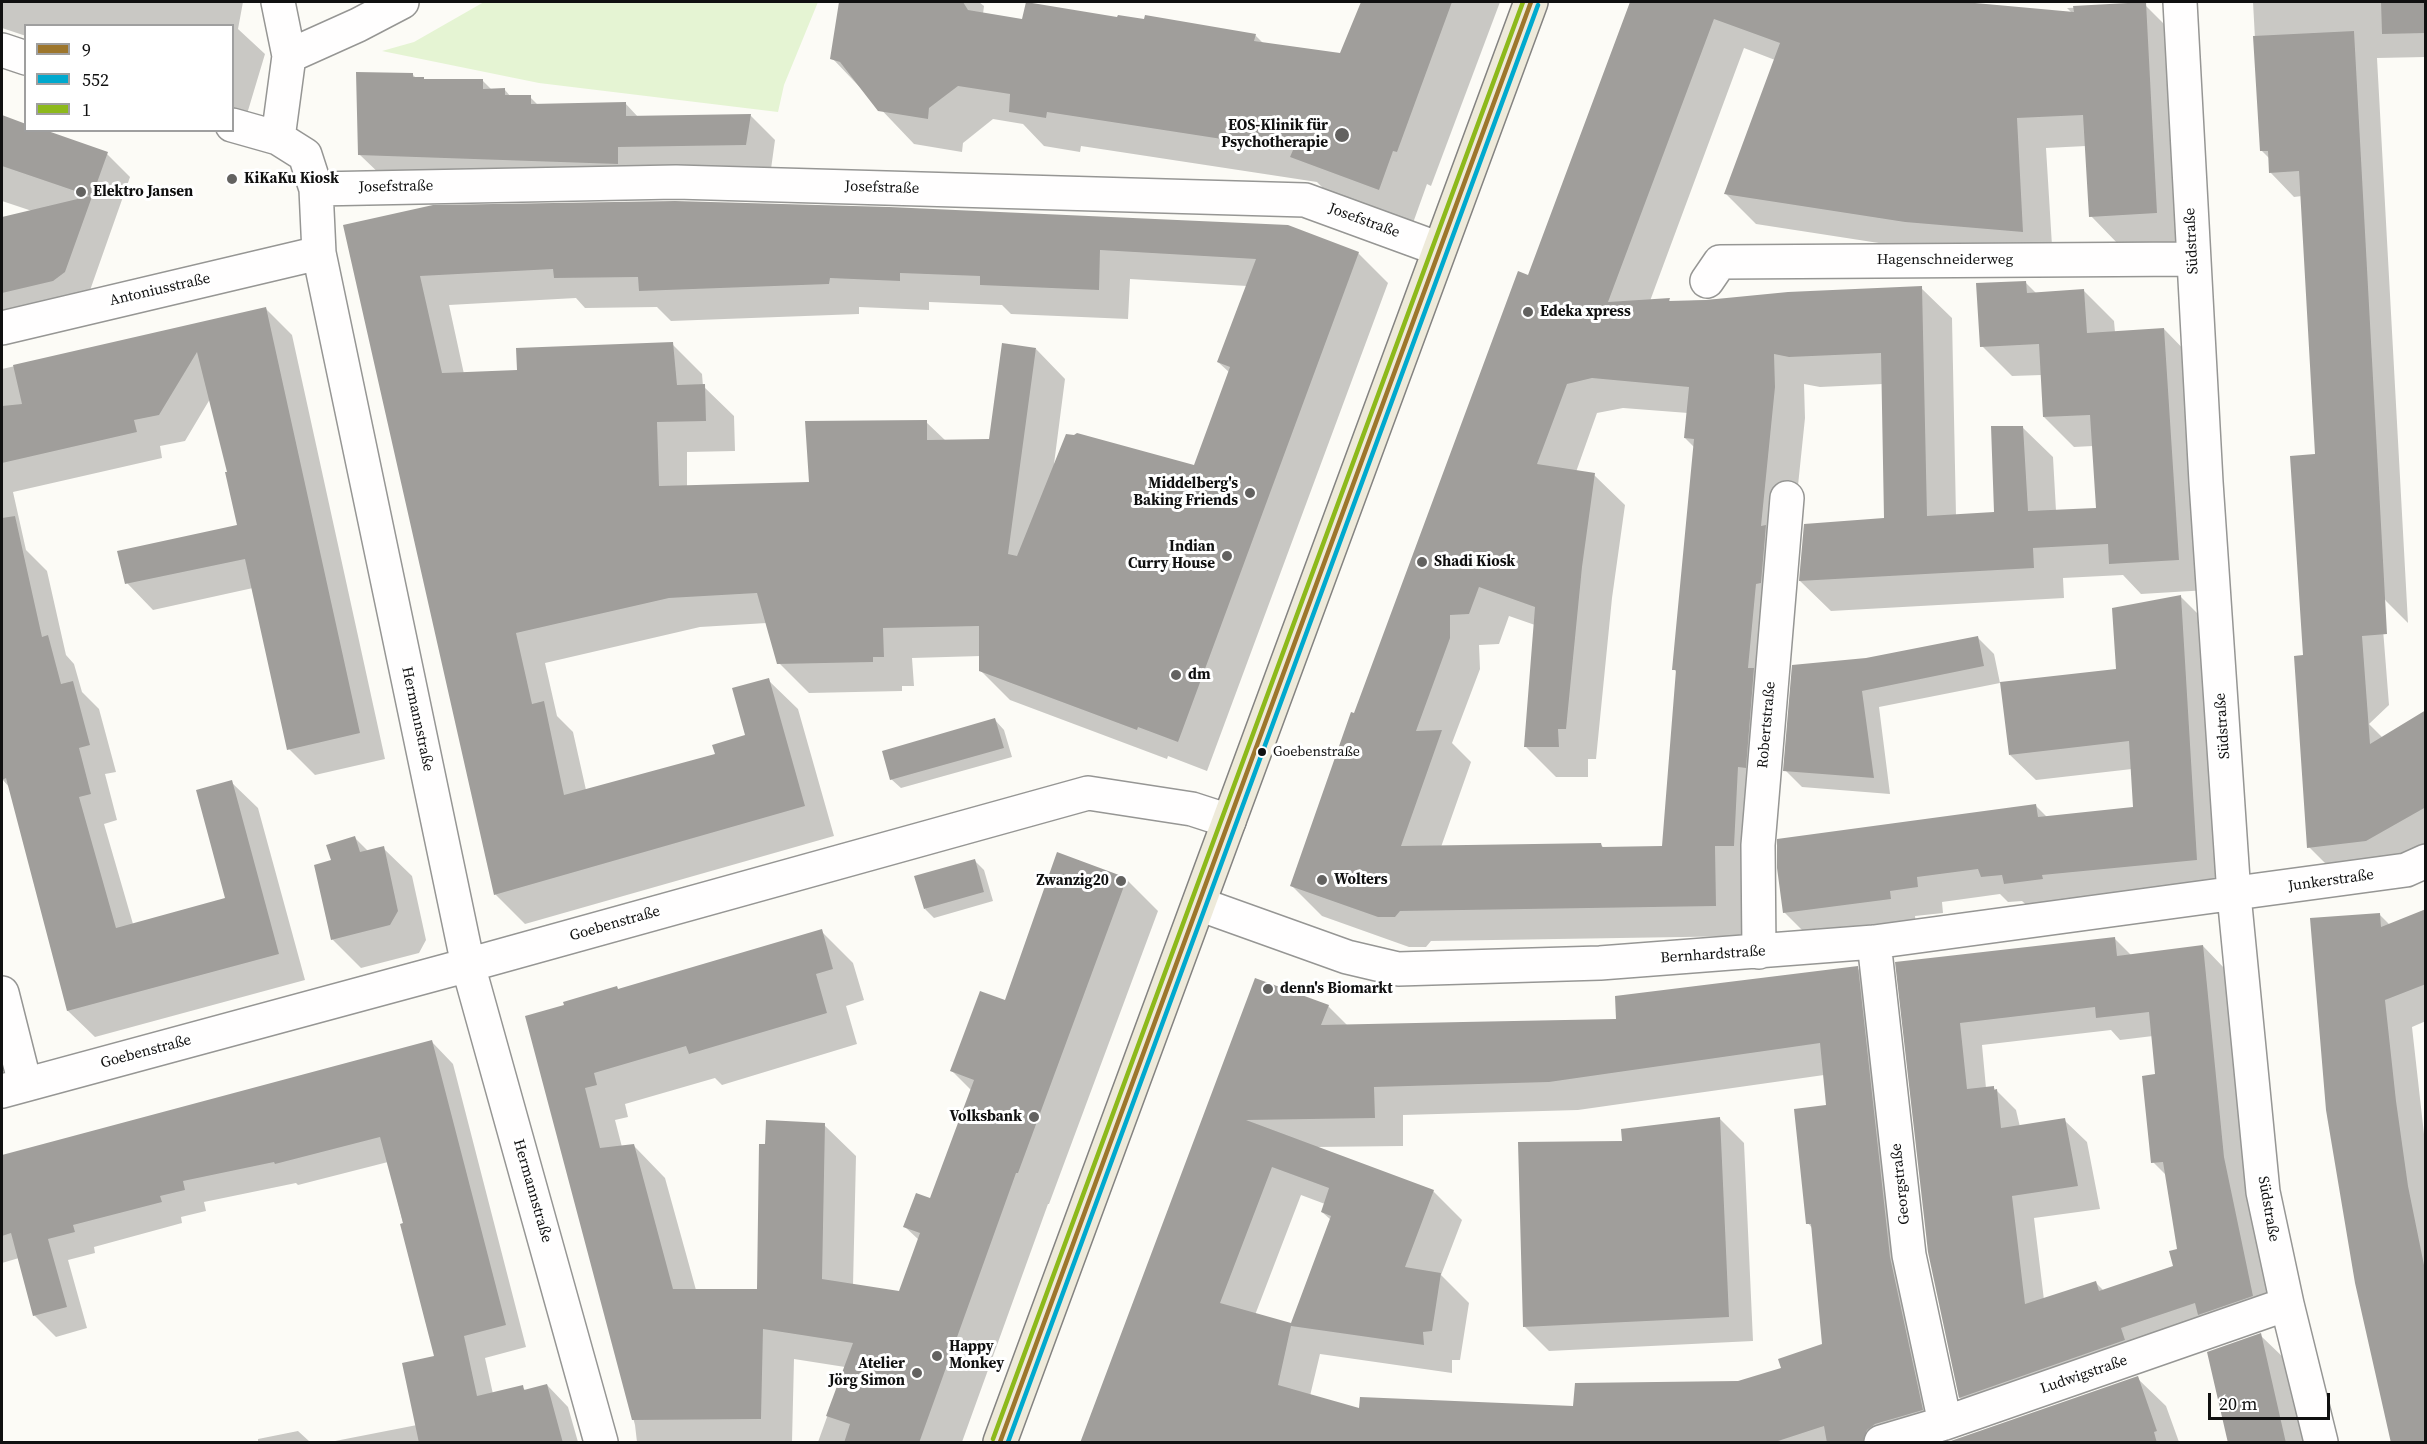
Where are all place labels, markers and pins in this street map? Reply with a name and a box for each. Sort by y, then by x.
place label: EOS-Klinik für Psychotherapie [1221,117,1328,152]
marker: EOS-Klinik für Psychotherapie [1333,126,1351,144]
place label: KiKaKu Kiosk [244,170,339,188]
marker: KiKaKu Kiosk [225,172,239,186]
place label: Elektro Jansen [93,183,193,201]
marker: Elektro Jansen [74,185,88,199]
place label: Edeka xpress [1540,303,1631,321]
marker: Edeka xpress [1521,305,1535,319]
place label: Middelberg's Baking Friends [1133,475,1238,510]
marker: Middelberg's Baking Friends [1243,486,1257,500]
place label: Indian Curry House [1128,538,1215,573]
marker: Indian Curry House [1220,549,1234,563]
place label: Shadi Kiosk [1434,553,1515,571]
marker: Shadi Kiosk [1415,555,1429,569]
place label: dm [1188,666,1211,684]
marker: dm [1169,668,1183,682]
place label: Goebenstraße [1273,744,1360,760]
marker: Goebenstraße [1256,746,1268,758]
place label: Wolters [1334,871,1388,889]
place label: Zwanzig20 [1036,872,1109,890]
marker: Wolters [1315,873,1329,887]
marker: Zwanzig20 [1114,874,1128,888]
place label: denn's Biomarkt [1280,980,1393,998]
marker: denn's Biomarkt [1261,982,1275,996]
place label: Volksbank [949,1108,1022,1126]
marker: Volksbank [1027,1110,1041,1124]
place label: Happy Monkey [949,1338,1004,1373]
marker: Happy Monkey [930,1349,944,1363]
place label: Atelier Jörg Simon [829,1355,905,1390]
marker: Atelier Jörg Simon [910,1366,924,1380]

